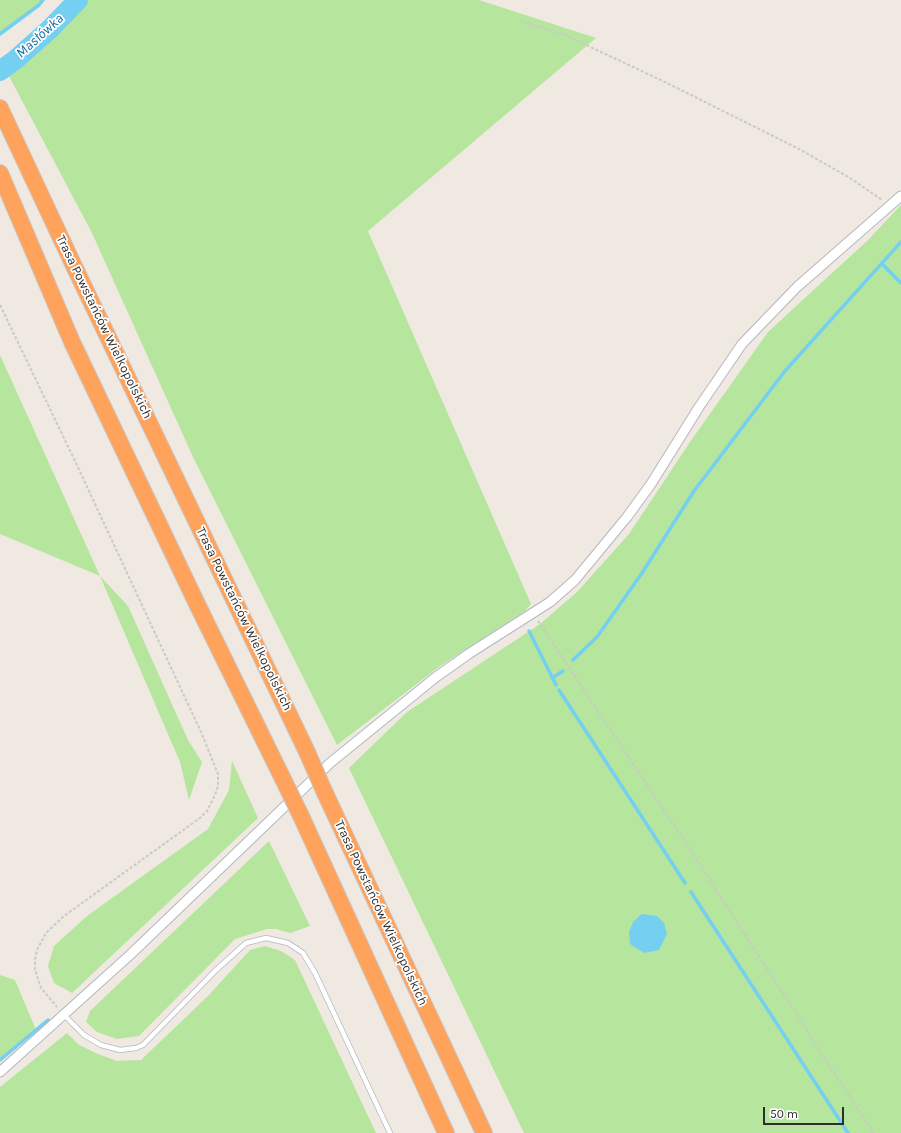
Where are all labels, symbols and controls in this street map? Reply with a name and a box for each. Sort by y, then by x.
water label: Masłówka [13,10,67,62]
street label: Trasa Powstańców Wielkopolskich [53,233,155,421]
street label: Trasa Powstańców Wielkopolskich [193,525,295,713]
street label: Trasa Powstańców Wielkopolskich [331,818,431,1008]
scale bar [765,1099,846,1125]
text: 50 m [770,1107,798,1121]

